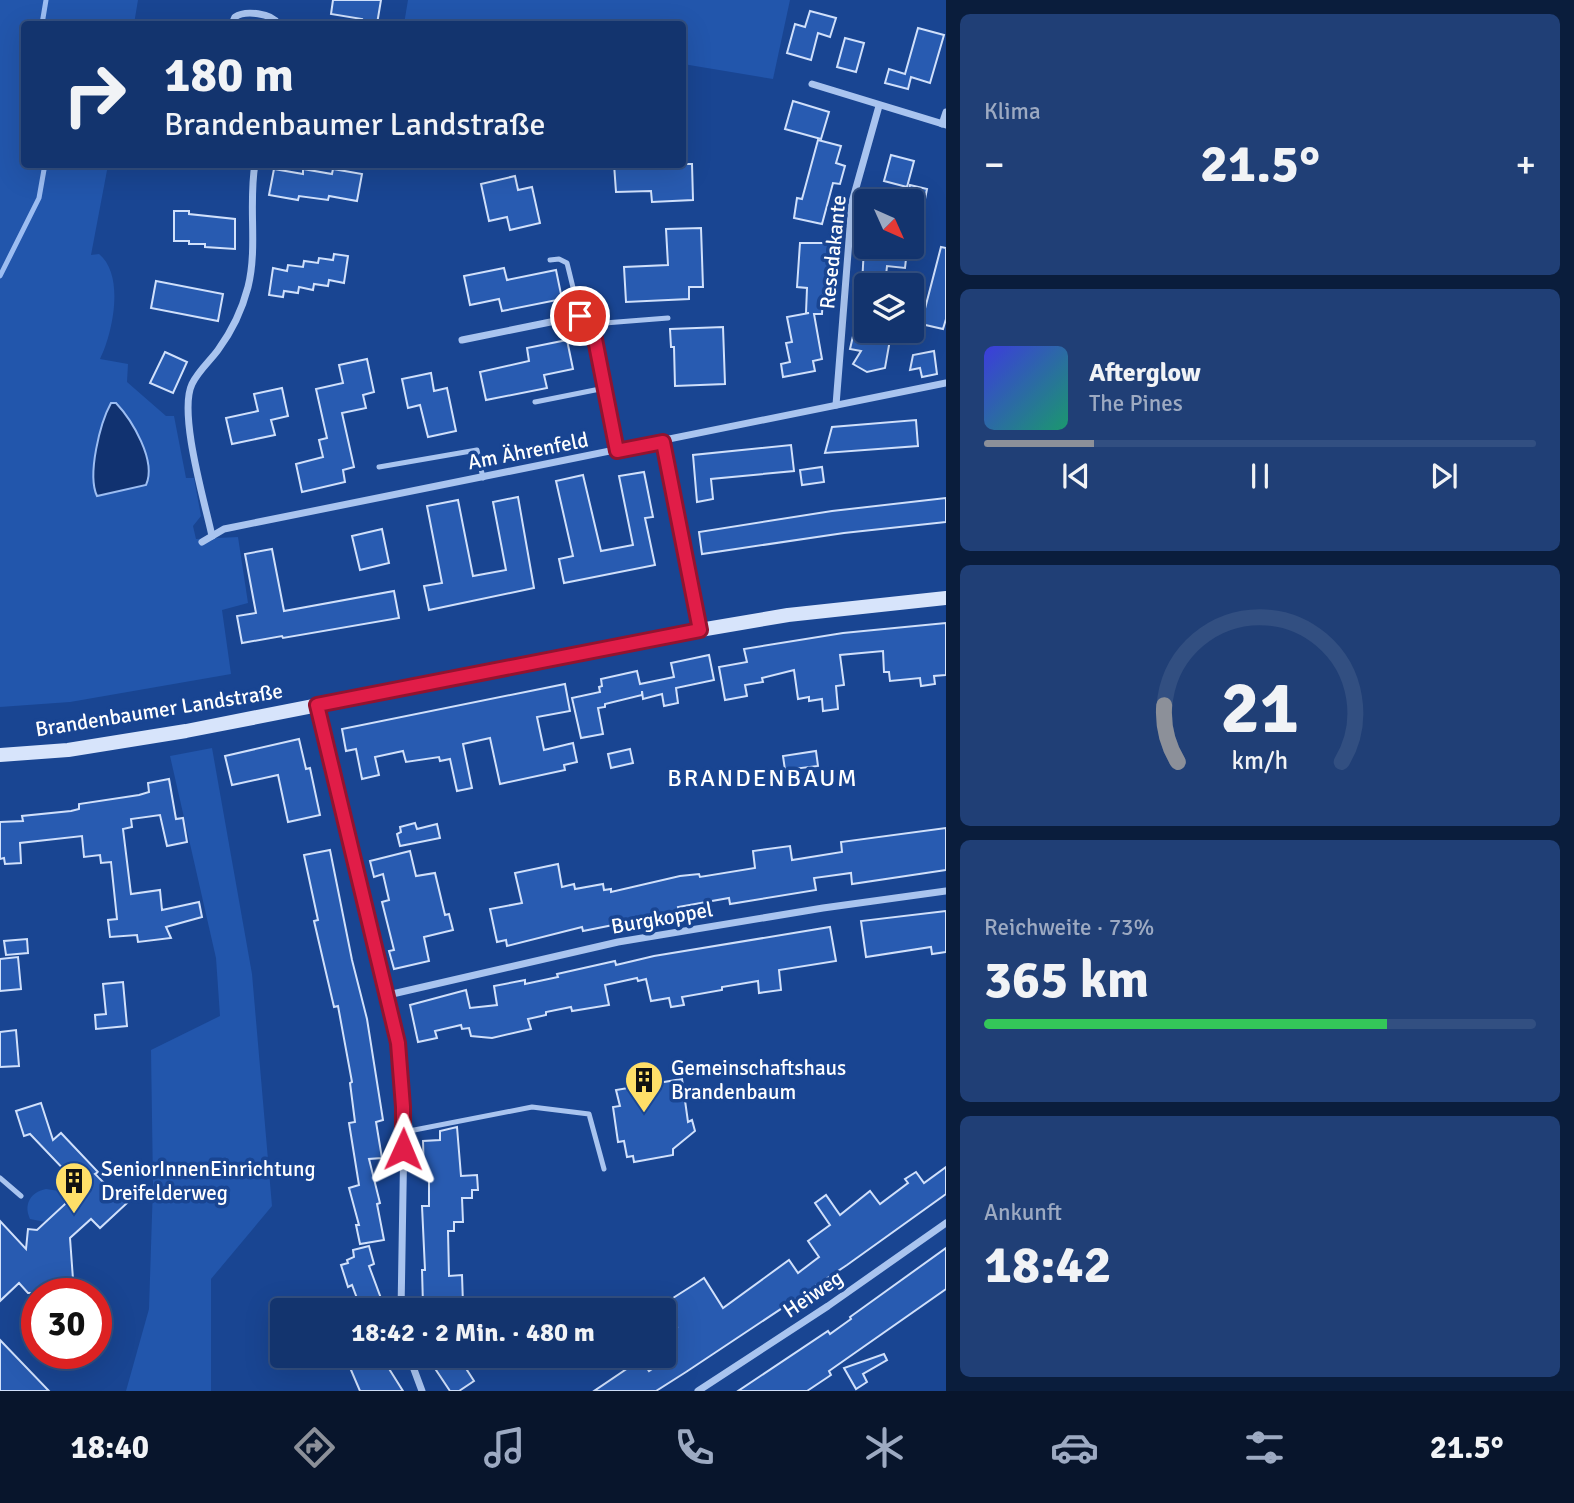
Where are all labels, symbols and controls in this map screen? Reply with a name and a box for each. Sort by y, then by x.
text: 180 m [164,45,294,105]
icon: right [49,49,140,140]
text: Klima [984,97,1041,126]
text: Brandenbaumer Landstraße [164,105,546,144]
text: 21.5° [1200,132,1320,196]
text: − [984,141,1005,188]
text: + [1515,141,1536,188]
north arrow [854,189,924,259]
map controls [854,189,924,343]
street label: Resedakante [814,194,852,310]
button: layers [854,273,924,343]
pin [550,286,610,346]
icon: arrive [561,297,599,335]
text: Afterglow [1089,357,1201,389]
text: The Pines [1089,389,1183,418]
street label: Am Ährenfeld [465,427,591,475]
icon: previous [1057,457,1095,495]
icon: pause [1241,457,1279,495]
icon: next [1425,457,1463,495]
text: 21 [1221,664,1299,753]
street label: Brandenbaumer Landstraße [33,678,285,742]
text: km/h [1232,744,1288,775]
district label: BRANDENBAUM [667,763,859,793]
street label: Burgkoppel [609,896,715,940]
text: Reichweite · 73% [984,913,1154,942]
text: 365 km [984,948,1149,1012]
place label: Gemeinschaftshaus Brandenbaum [671,1055,846,1105]
building icon: Gemeinschaftshaus Brandenbaum [623,1059,665,1114]
position arrow [366,1112,440,1186]
place label: SeniorInnenEinrichtung Dreifelderweg [101,1156,316,1206]
building icon: SeniorInnenEinrichtung Dreifelderweg [53,1160,95,1215]
text: Ankunft [984,1198,1062,1227]
text: 18:42 [984,1233,1112,1297]
street label: Heiweg [778,1265,848,1323]
speed limit sign: 30 [21,1278,112,1369]
text: 18:42 · 2 Min. · 480 m [351,1317,595,1349]
icon: directions [290,1423,339,1472]
icon: music [480,1423,529,1472]
icon: phone [670,1423,719,1472]
icon: climate [860,1423,909,1472]
icon: car [1050,1423,1099,1472]
icon: filters [1240,1423,1289,1472]
text: 18:40 [70,1428,149,1467]
text: 21.5° [1430,1428,1504,1467]

